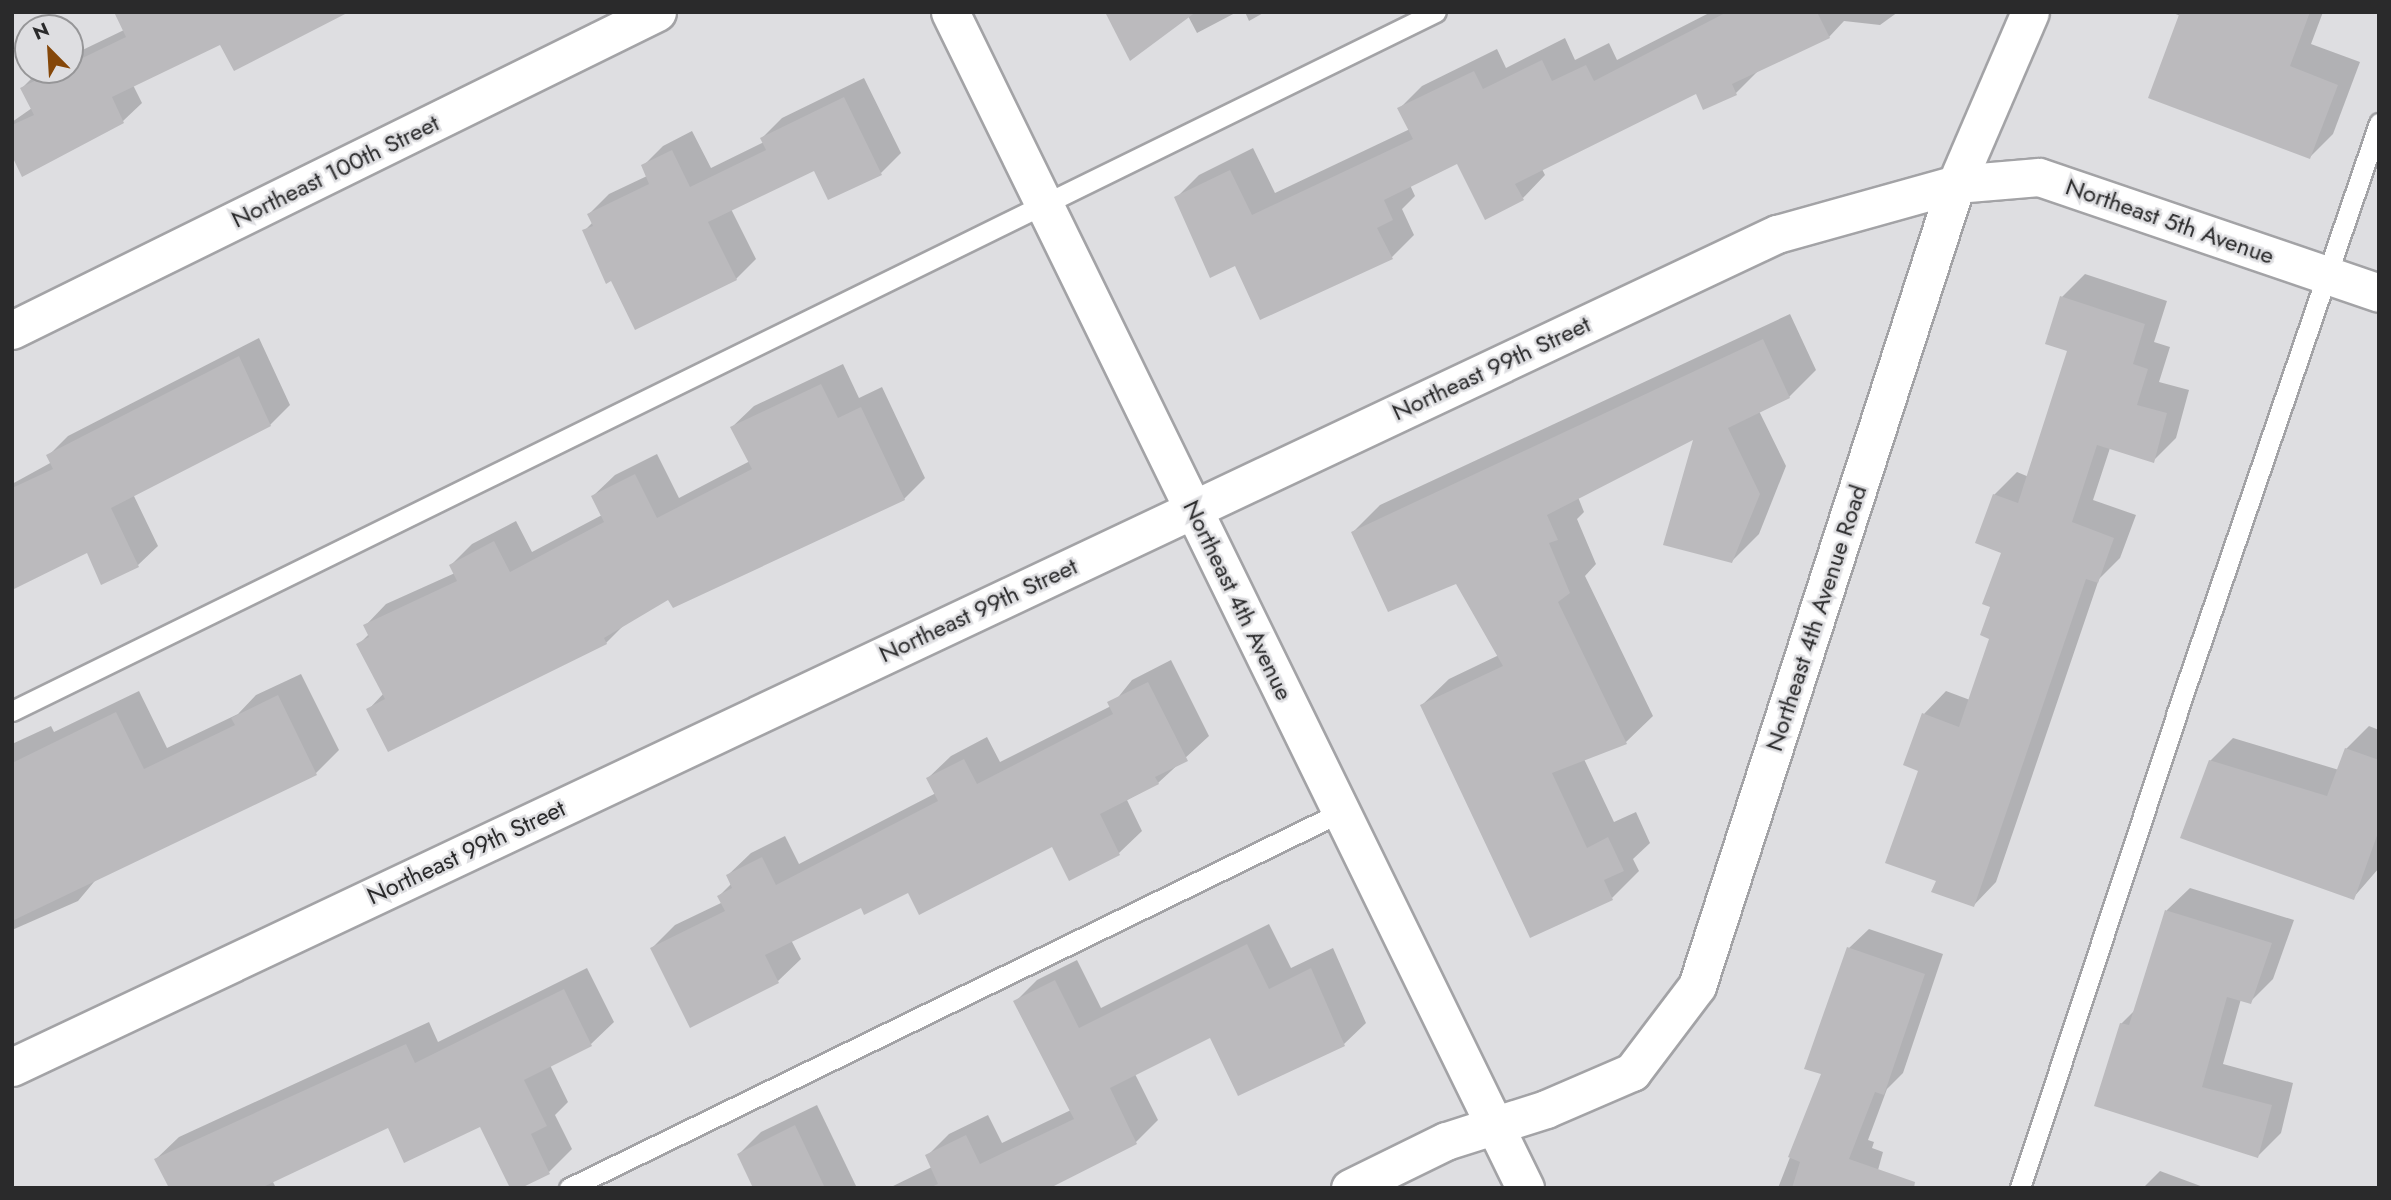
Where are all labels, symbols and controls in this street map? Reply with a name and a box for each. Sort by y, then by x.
north arrow [14,14,84,84]
text: N [29,16,53,47]
street label: Northeast 100th Street [227,108,443,234]
street label: Northeast 5th Avenue [2062,172,2278,270]
street label: Northeast 99th Street [1387,309,1595,427]
street label: Northeast 4th Avenue Road [1759,481,1873,755]
street label: Northeast 4th Avenue [1177,495,1299,705]
street label: Northeast 99th Street [874,551,1082,669]
street label: Northeast 99th Street [362,793,570,911]

